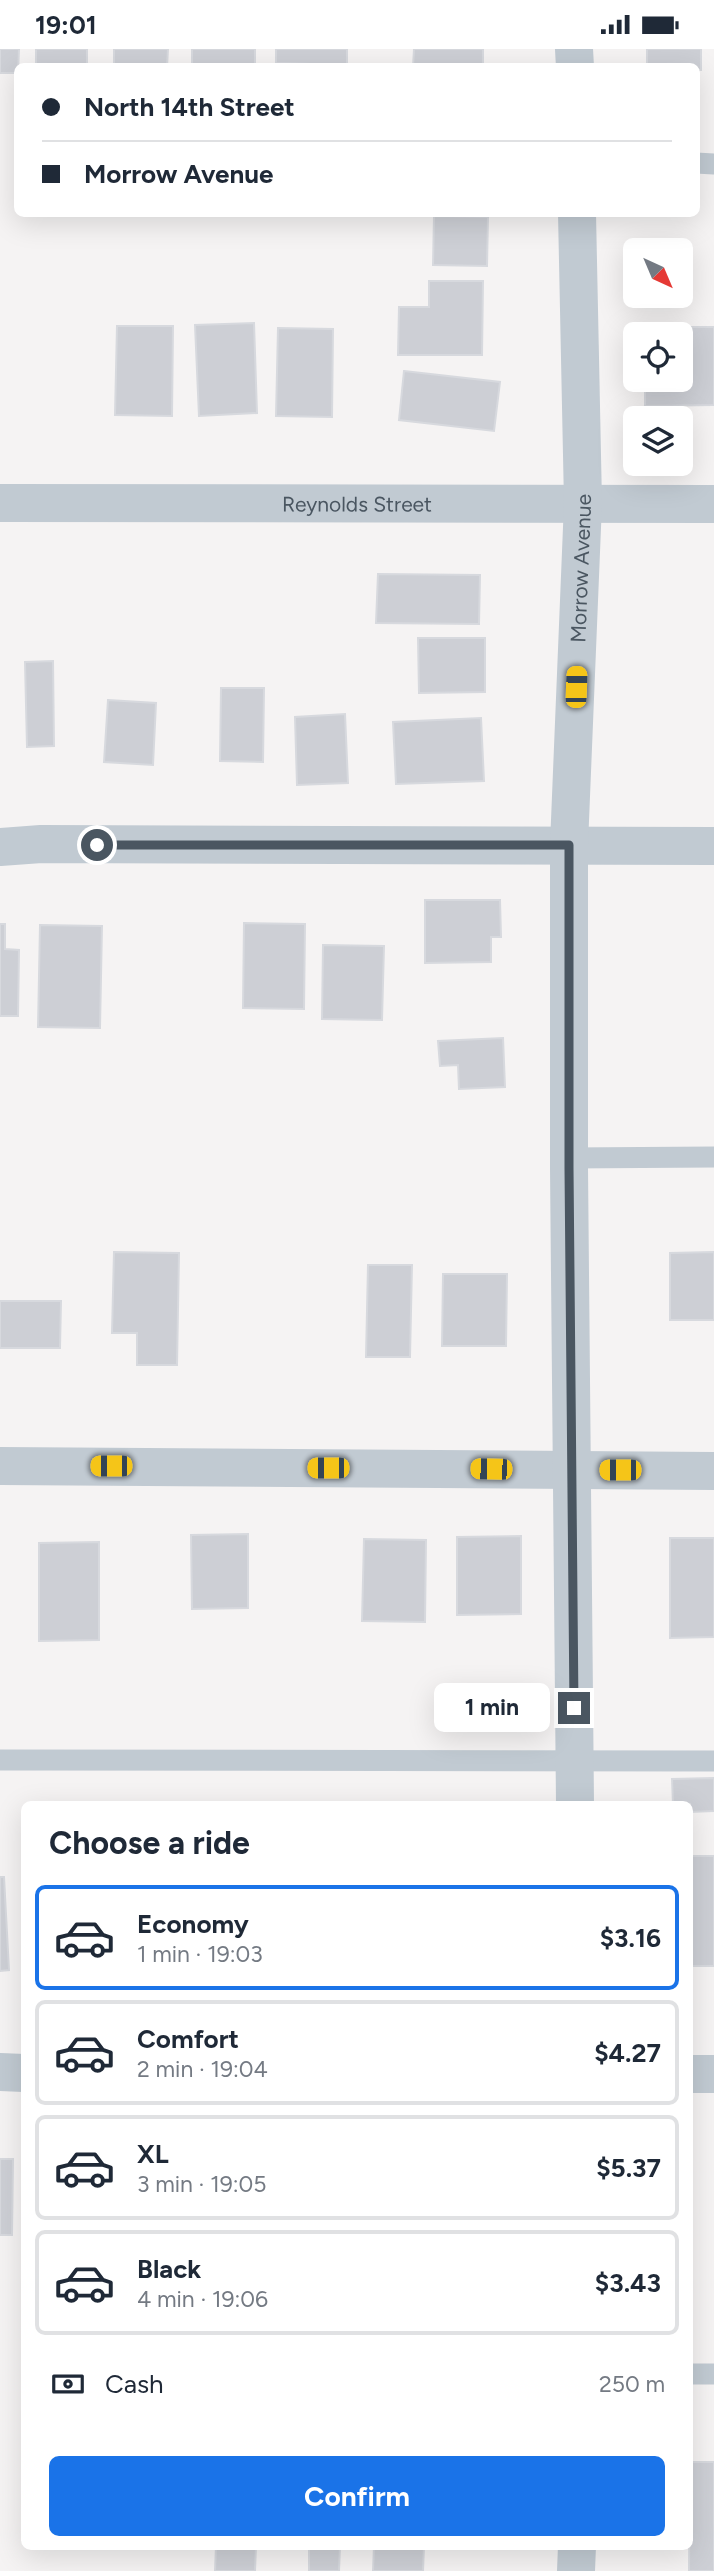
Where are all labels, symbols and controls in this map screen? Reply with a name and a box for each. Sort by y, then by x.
text: 19:01 [35,9,97,41]
text: North 14th Street [84,91,295,123]
text: Morrow Avenue [84,158,273,190]
north arrow [623,238,693,308]
map controls [623,238,693,476]
button: locate [623,322,693,392]
button: layers [623,406,693,476]
street label: Reynolds Street [282,491,432,516]
street label: Morrow Avenue [565,494,596,643]
car [565,666,588,708]
route start [81,829,113,861]
car [91,1456,133,1477]
car [308,1458,350,1479]
car [470,1458,513,1480]
car [600,1460,642,1481]
callout: 1 min [434,1683,550,1733]
route end [558,1692,590,1724]
text: 1 min [465,1693,519,1721]
text: Choose a ride [49,1824,250,1862]
icon: car [53,1906,116,1969]
text: Economy [137,1908,249,1940]
text: $3.16 [600,1922,661,1954]
text: 1 min · 19:03 [137,1940,263,1968]
icon: car [53,2021,116,2084]
text: Comfort [137,2023,239,2055]
text: $4.27 [594,2037,661,2069]
text: 2 min · 19:04 [137,2055,268,2083]
icon: car [53,2136,116,2199]
text: XL [137,2138,169,2170]
text: $5.37 [596,2152,661,2184]
text: 3 min · 19:05 [137,2170,266,2198]
icon: car [53,2251,116,2314]
text: Black [137,2253,201,2285]
text: $3.43 [595,2267,661,2299]
text: 4 min · 19:06 [137,2285,268,2313]
icon: cash [49,2365,87,2403]
text: Cash [105,2368,164,2400]
text: 250 m [599,2370,665,2398]
button: Confirm [49,2456,665,2536]

